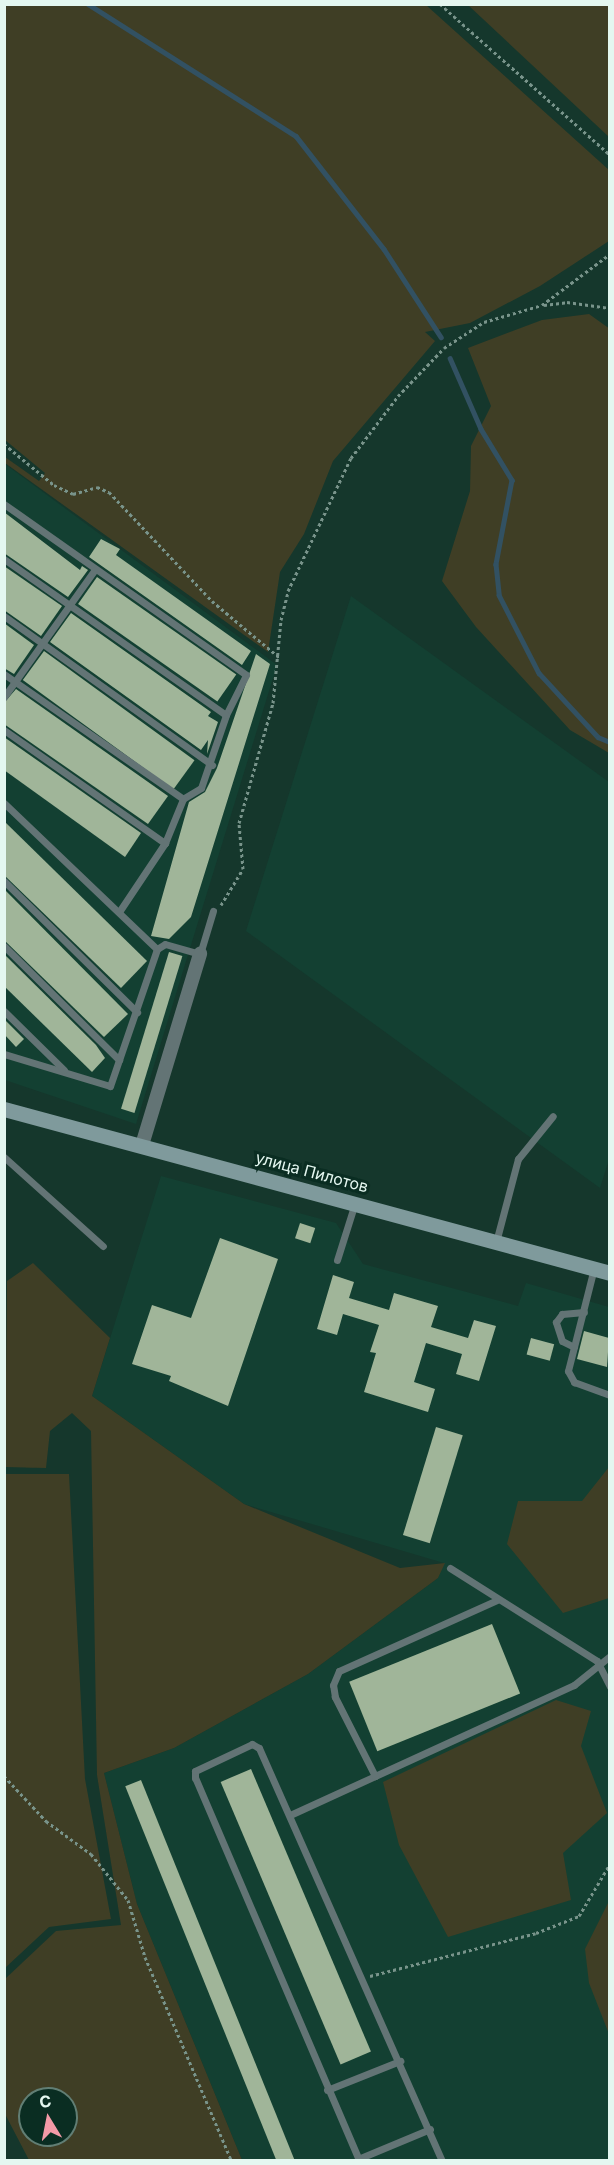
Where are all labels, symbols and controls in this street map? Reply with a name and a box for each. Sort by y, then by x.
street label: улица Пилотов [254,1148,370,1196]
north arrow [18,2087,78,2147]
text: С [38,2090,53,2112]

